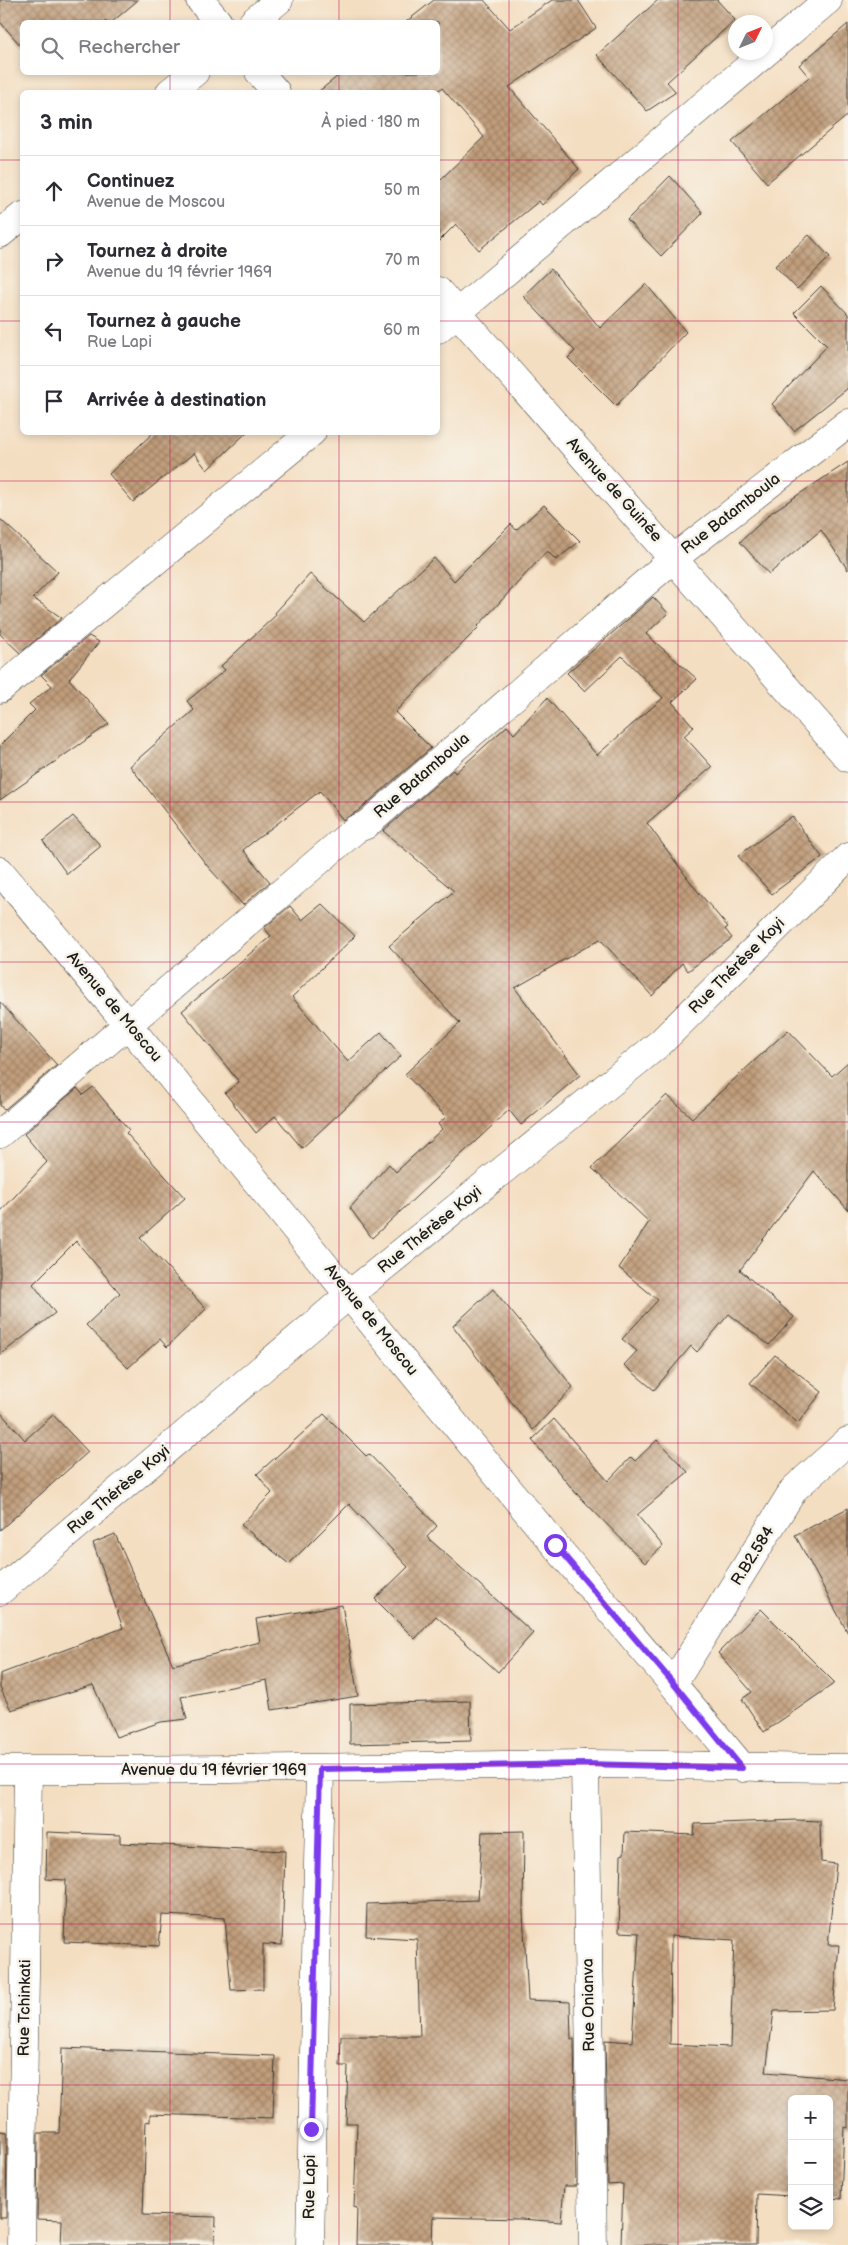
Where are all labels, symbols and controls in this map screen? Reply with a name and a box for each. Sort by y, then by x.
north arrow [728,15,773,60]
search box [20,20,440,75]
icon: search [38,34,66,62]
text: Rechercher [78,36,180,59]
text: 3 min [40,110,93,135]
text: À pied · 180 m [321,113,420,132]
text: Continuez [87,170,174,193]
icon: ahead [40,177,68,205]
text: 50 m [384,181,420,200]
text: Avenue de Moscou [87,193,225,212]
text: Tournez à droite [87,240,228,263]
icon: right [40,247,68,275]
text: 70 m [385,251,420,270]
text: Avenue du 19 février 1969 [87,263,272,282]
text: Tournez à gauche [87,310,241,333]
icon: left [40,317,68,345]
text: 60 m [383,321,420,340]
text: Rue Lapi [87,333,152,352]
icon: arrive [40,387,68,415]
text: Arrivée à destination [87,389,266,412]
street label: Avenue de Guinée [562,434,666,546]
street label: Rue Batamboula [678,469,784,559]
street label: Rue Batamboula [370,729,474,823]
street label: Rue Thérèse Koyi [685,914,789,1018]
street label: Avenue de Moscou [62,948,166,1066]
street label: Rue Thérèse Koyi [374,1182,486,1278]
street label: Avenue de Moscou [320,1260,422,1380]
street label: Rue Thérèse Koyi [64,1442,174,1538]
street label: R.B2.584 [727,1523,779,1589]
route start [544,1534,567,1557]
street label: Avenue du 19 février 1969 [121,1761,307,1780]
street label: Rue Onianva [579,1958,599,2052]
street label: Rue Tchinkati [15,1959,35,2057]
map controls [788,2095,833,2230]
button: + [788,2095,833,2140]
route end [300,2118,323,2141]
button: − [788,2140,833,2185]
street label: Rue Lapi [300,2154,320,2220]
button: layers [788,2185,833,2230]

